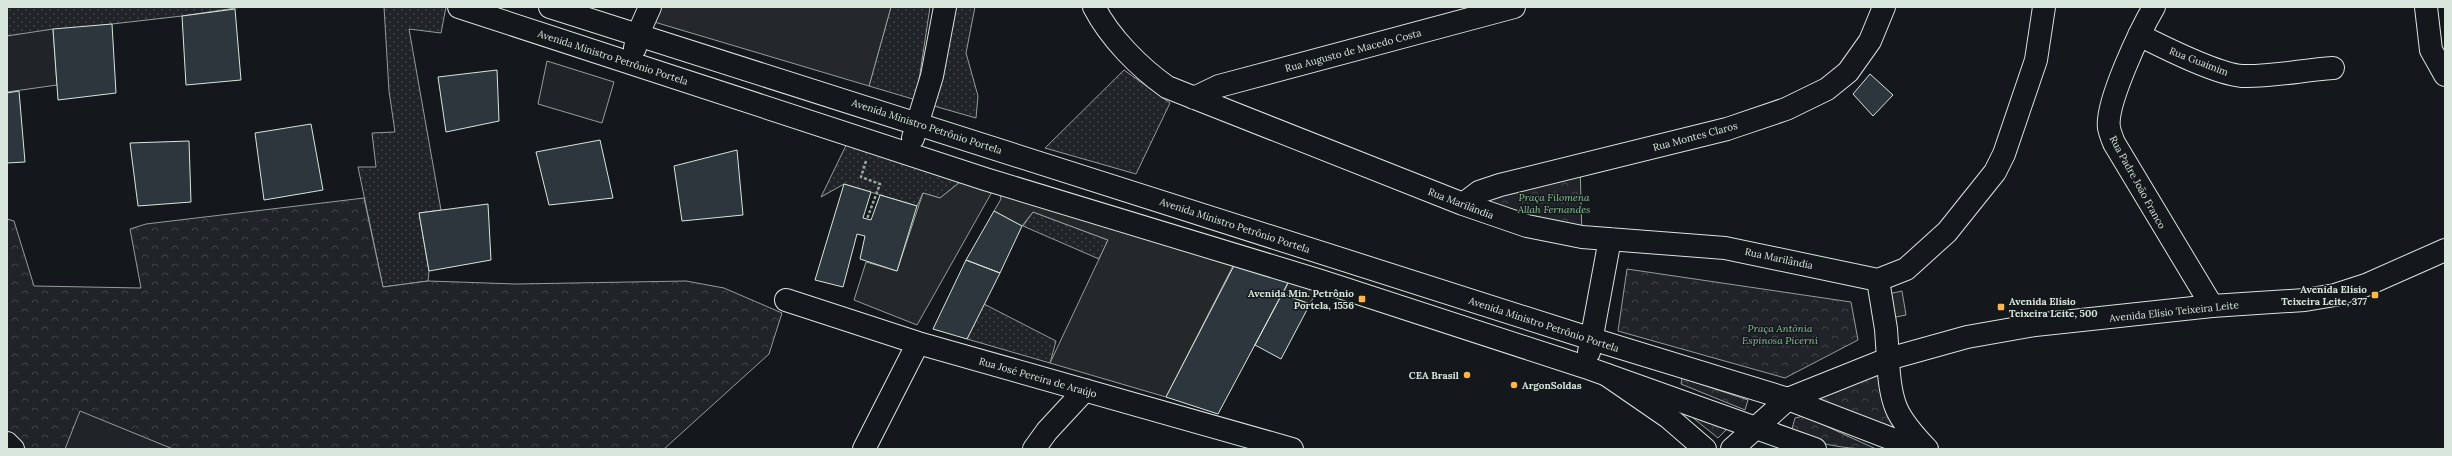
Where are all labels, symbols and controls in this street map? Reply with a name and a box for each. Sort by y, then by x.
street label: Rua Augusto de Macedo Costa [1283,26,1423,75]
street label: Avenida Ministro Petrônio Portela [535,27,690,88]
street label: Rua Guaimim [2167,44,2230,79]
street label: Avenida Ministro Petrônio Portela [849,96,1004,157]
street label: Rua Montes Claros [1651,119,1739,154]
street label: Rua Padre João Franco [2107,133,2169,231]
street label: Rua Marilândia [1426,185,1496,222]
park label: Praça Filomena Allah Fernandes [1517,191,1590,216]
street label: Avenida Ministro Petrônio Portela [1157,195,1312,256]
street label: Rua Marilândia [1744,245,1814,272]
place label: Avenida Elísio Teixeira Leite, 377 [2281,283,2367,308]
place label: Avenida Min. Petrônio Portela, 1556 [1248,287,1354,312]
marker: Avenida Elísio Teixeira Leite, 377 [2370,290,2380,300]
marker: Avenida Min. Petrônio Portela, 1556 [1357,294,1367,304]
street label: Avenida Ministro Petrônio Portela [1466,294,1621,355]
place label: Avenida Elísio Teixeira Leite, 500 [2009,295,2098,320]
street label: Avenida Elísio Teixeira Leite [2108,298,2240,325]
marker: Avenida Elísio Teixeira Leite, 500 [1996,302,2006,312]
park label: Praça Antônia Espinosa Picerni [1742,322,1819,347]
street label: Rua José Pereira de Araújo [977,354,1099,401]
place label: CEA Brasil [1409,369,1459,382]
marker: CEA Brasil [1462,370,1472,380]
place label: ArgonSoldas [1522,379,1582,392]
marker: ArgonSoldas [1509,380,1519,390]

